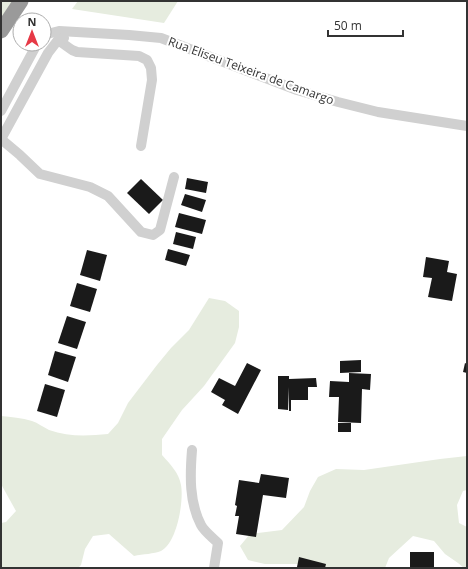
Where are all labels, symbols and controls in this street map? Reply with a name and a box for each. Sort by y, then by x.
north arrow [12,12,52,52]
scale bar [328,12,403,38]
text: N [28,14,36,29]
text: 50 m [334,17,362,34]
street label: Rua Eliseu Teixeira de Camargo [166,33,336,108]

